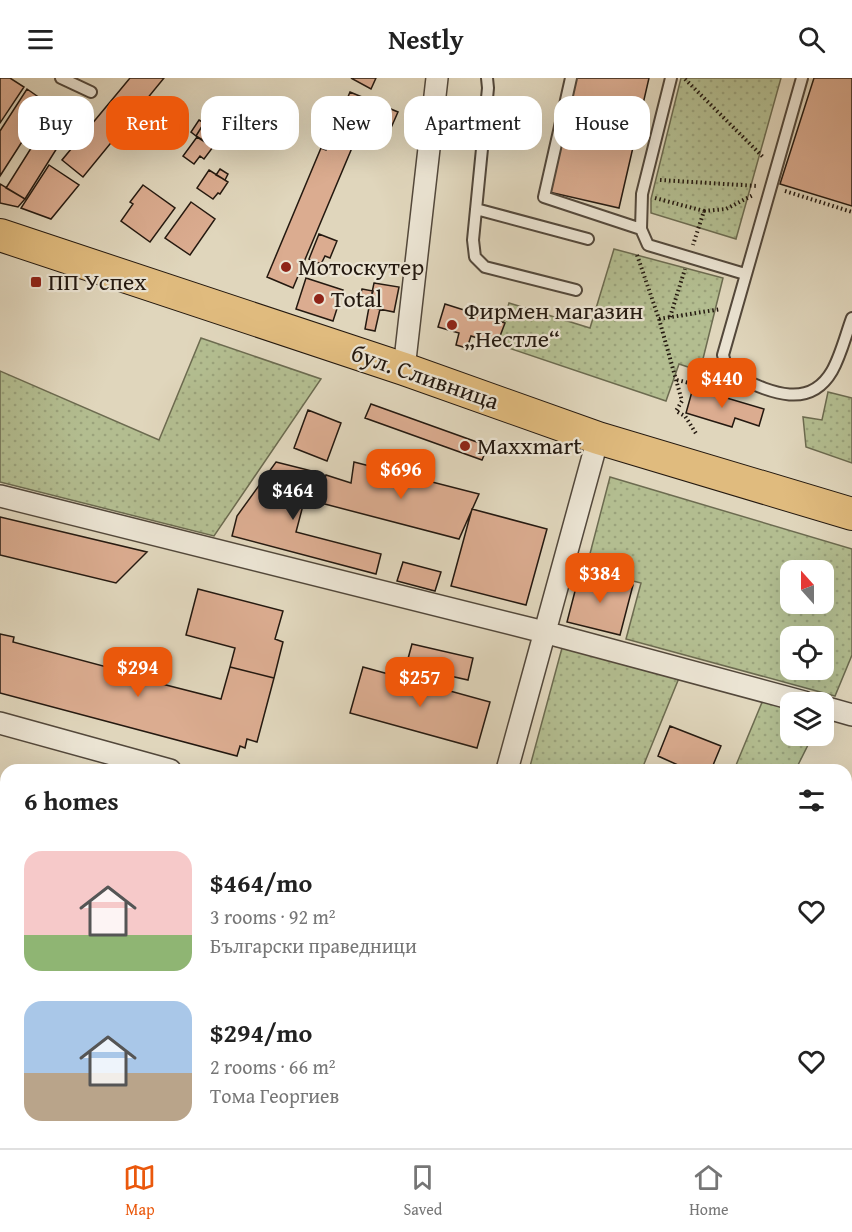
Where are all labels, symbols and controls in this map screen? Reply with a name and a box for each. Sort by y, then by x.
text: Nestly [388,19,464,59]
icon: menu [24,23,57,56]
icon: search [795,23,828,56]
chip: Buy [18,96,94,150]
chip: Rent [106,96,189,150]
chip: Filters [201,96,299,150]
chip: New [311,96,392,150]
chip: Apartment [404,96,542,150]
chip: House [554,96,650,150]
place label: Мотоскутер [298,249,424,284]
marker: Мотоскутер [279,260,293,274]
place label: ПП Успех [48,264,147,299]
marker: ПП Успех [29,275,43,289]
place label: Total [331,281,383,316]
marker: Total [312,292,326,306]
place label: Фирмен магазин „Нестле“ [464,293,643,356]
marker: Фирмен магазин „Нестле“ [445,318,459,332]
street label: бул. Сливница [346,335,504,418]
pin: $440 [686,358,758,409]
text: $440 [701,363,743,392]
place label: Maxxmart [477,428,582,463]
marker: Maxxmart [458,439,472,453]
pin: $696 [365,449,437,500]
text: $696 [380,454,422,483]
pin: $464 [257,470,329,521]
text: $464 [272,475,314,504]
pin: $384 [564,553,636,604]
text: $384 [579,558,621,587]
north arrow [780,560,834,614]
map controls [780,560,834,746]
button: locate [780,626,834,680]
pin: $294 [102,647,174,698]
text: $294 [117,652,159,681]
pin: $257 [384,657,456,708]
text: $257 [399,662,441,691]
button: layers [780,692,834,746]
text: 6 homes [24,781,119,820]
icon: filters [795,784,828,817]
text: $464/mo [210,863,312,902]
icon: home [72,875,144,947]
icon: heart [795,895,828,928]
text: 3 rooms · 92 m² [210,902,336,931]
text: Български праведници [210,931,417,960]
text: $294/mo [210,1013,312,1052]
icon: home [72,1025,144,1097]
icon: heart [795,1045,828,1078]
text: 2 rooms · 66 m² [210,1052,336,1081]
text: Тома Георгиев [210,1081,339,1110]
tab: Map [123,1161,156,1221]
tab: Saved [403,1161,442,1221]
tab: Home [689,1161,729,1221]

